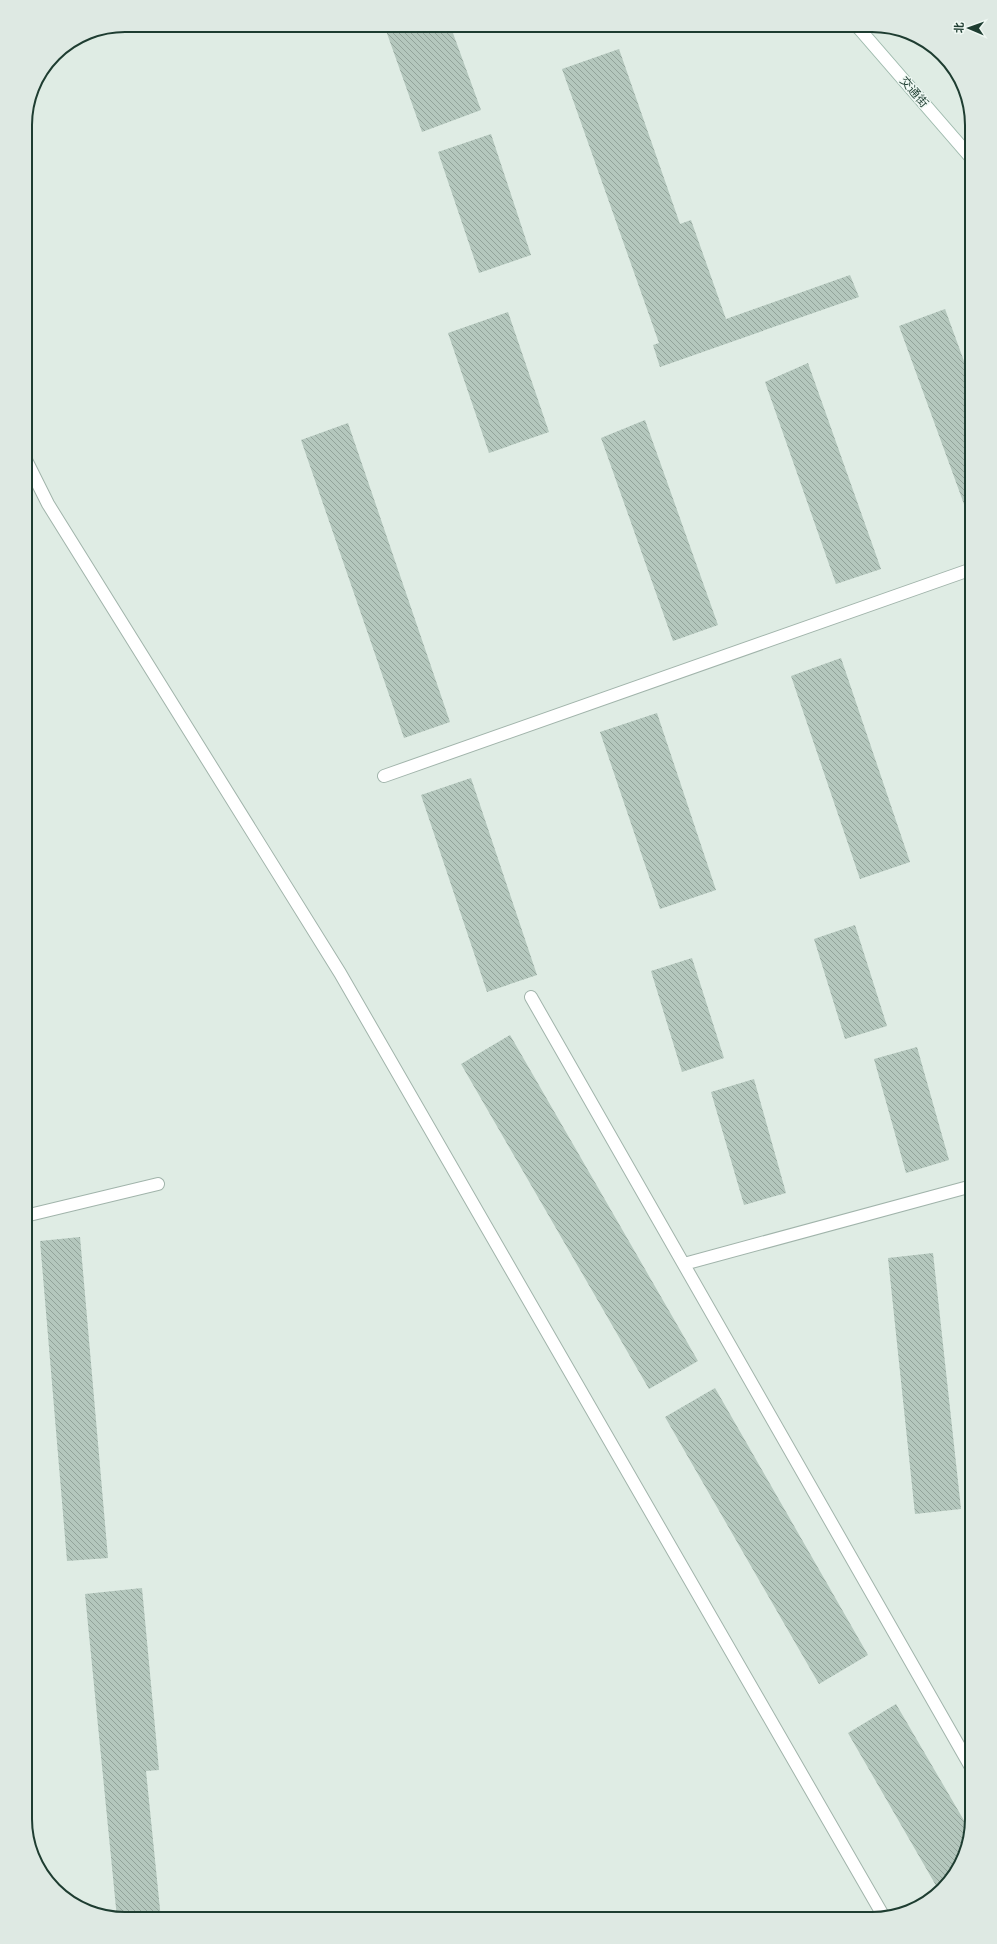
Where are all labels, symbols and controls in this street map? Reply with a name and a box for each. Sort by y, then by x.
north arrow [949,8,989,48]
text: 北 [952,22,965,33]
street label: 交通街 [898,73,932,110]

